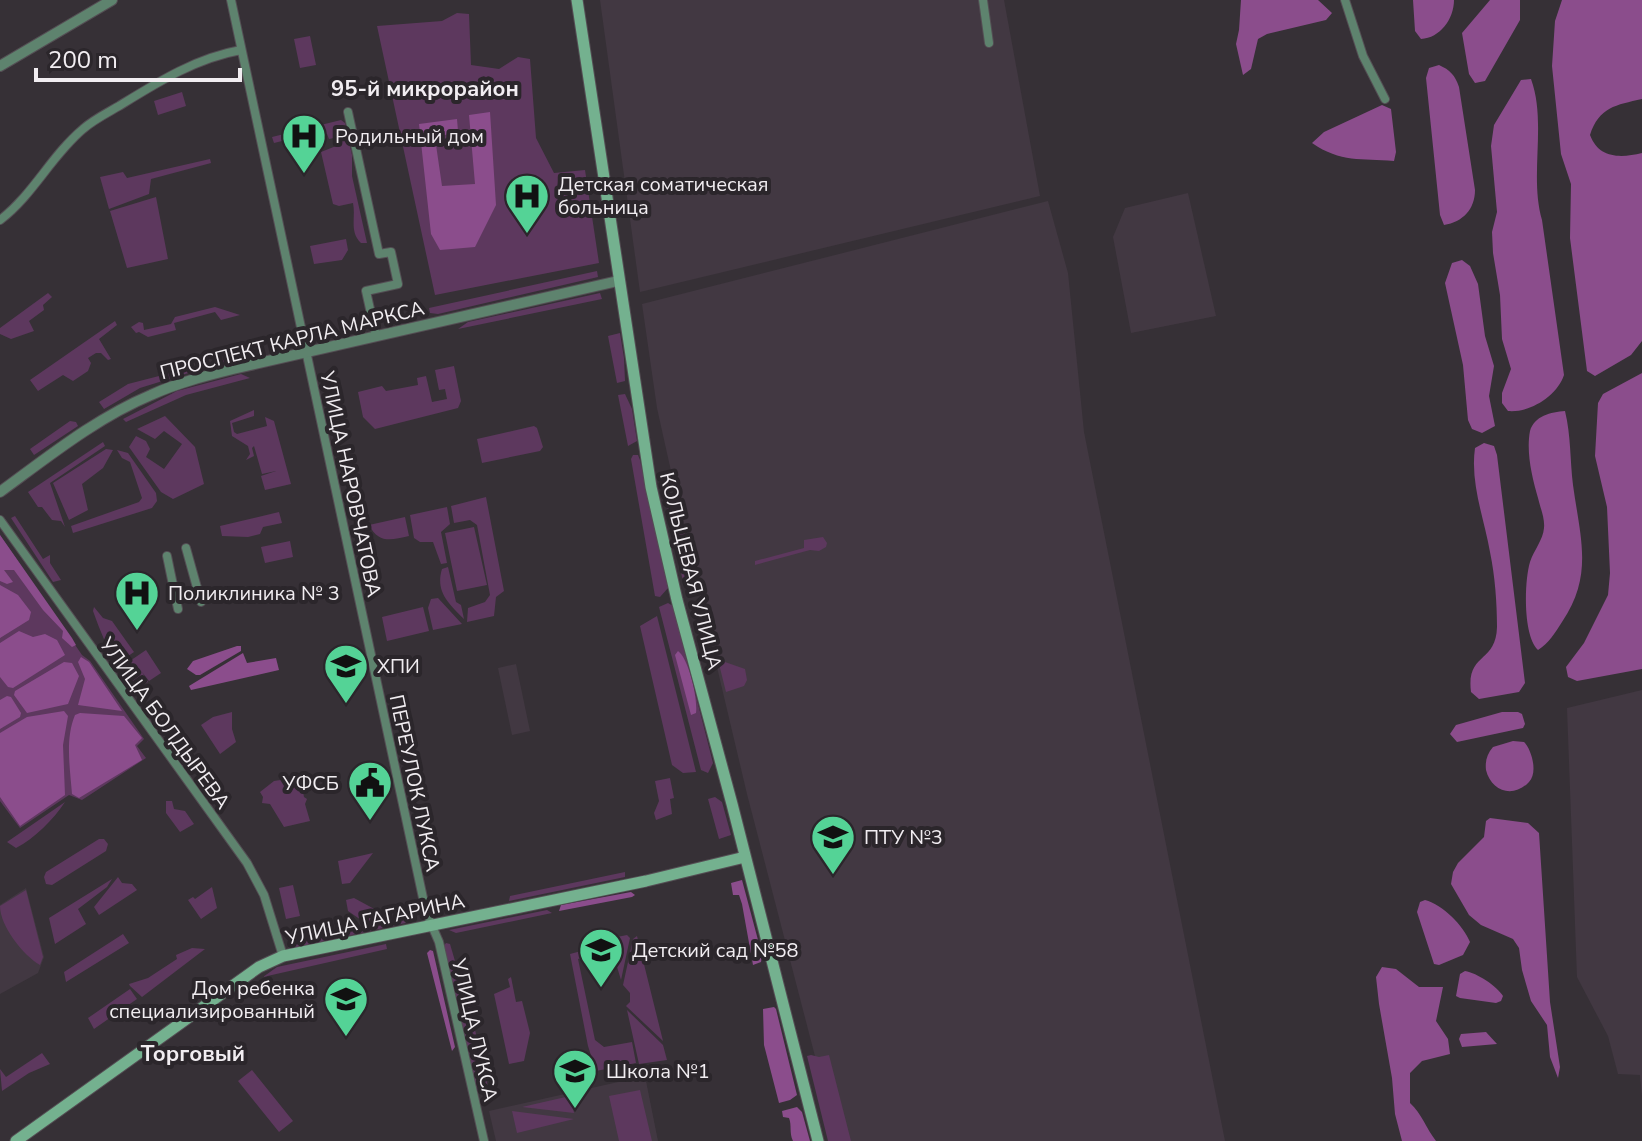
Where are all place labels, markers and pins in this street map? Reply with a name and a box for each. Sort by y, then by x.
hospital icon: Родильный дом [280,112,328,175]
place label: Родильный дом [335,123,484,150]
place label: Детская соматическая больница [558,171,769,221]
hospital icon: Детская соматическая больница [503,172,551,235]
hospital icon: Поликлиника № 3 [113,569,161,632]
place label: Поликлиника № 3 [168,580,340,607]
school or university icon: ХПИ [322,642,370,705]
place label: ХПИ [377,653,420,680]
public building icon: УФСБ [346,759,394,822]
place label: УФСБ [282,770,339,797]
school or university icon: ПТУ №3 [809,813,857,876]
place label: ПТУ №3 [864,824,943,851]
school or university icon: Детский сад №58 [577,926,625,989]
place label: Детский сад №58 [632,937,799,964]
place label: Дом ребенка специализированный [109,975,315,1025]
school or university icon: Дом ребенка специализированный [322,975,370,1038]
school or university icon: Школа №1 [551,1047,599,1110]
place label: Школа №1 [606,1058,710,1085]

